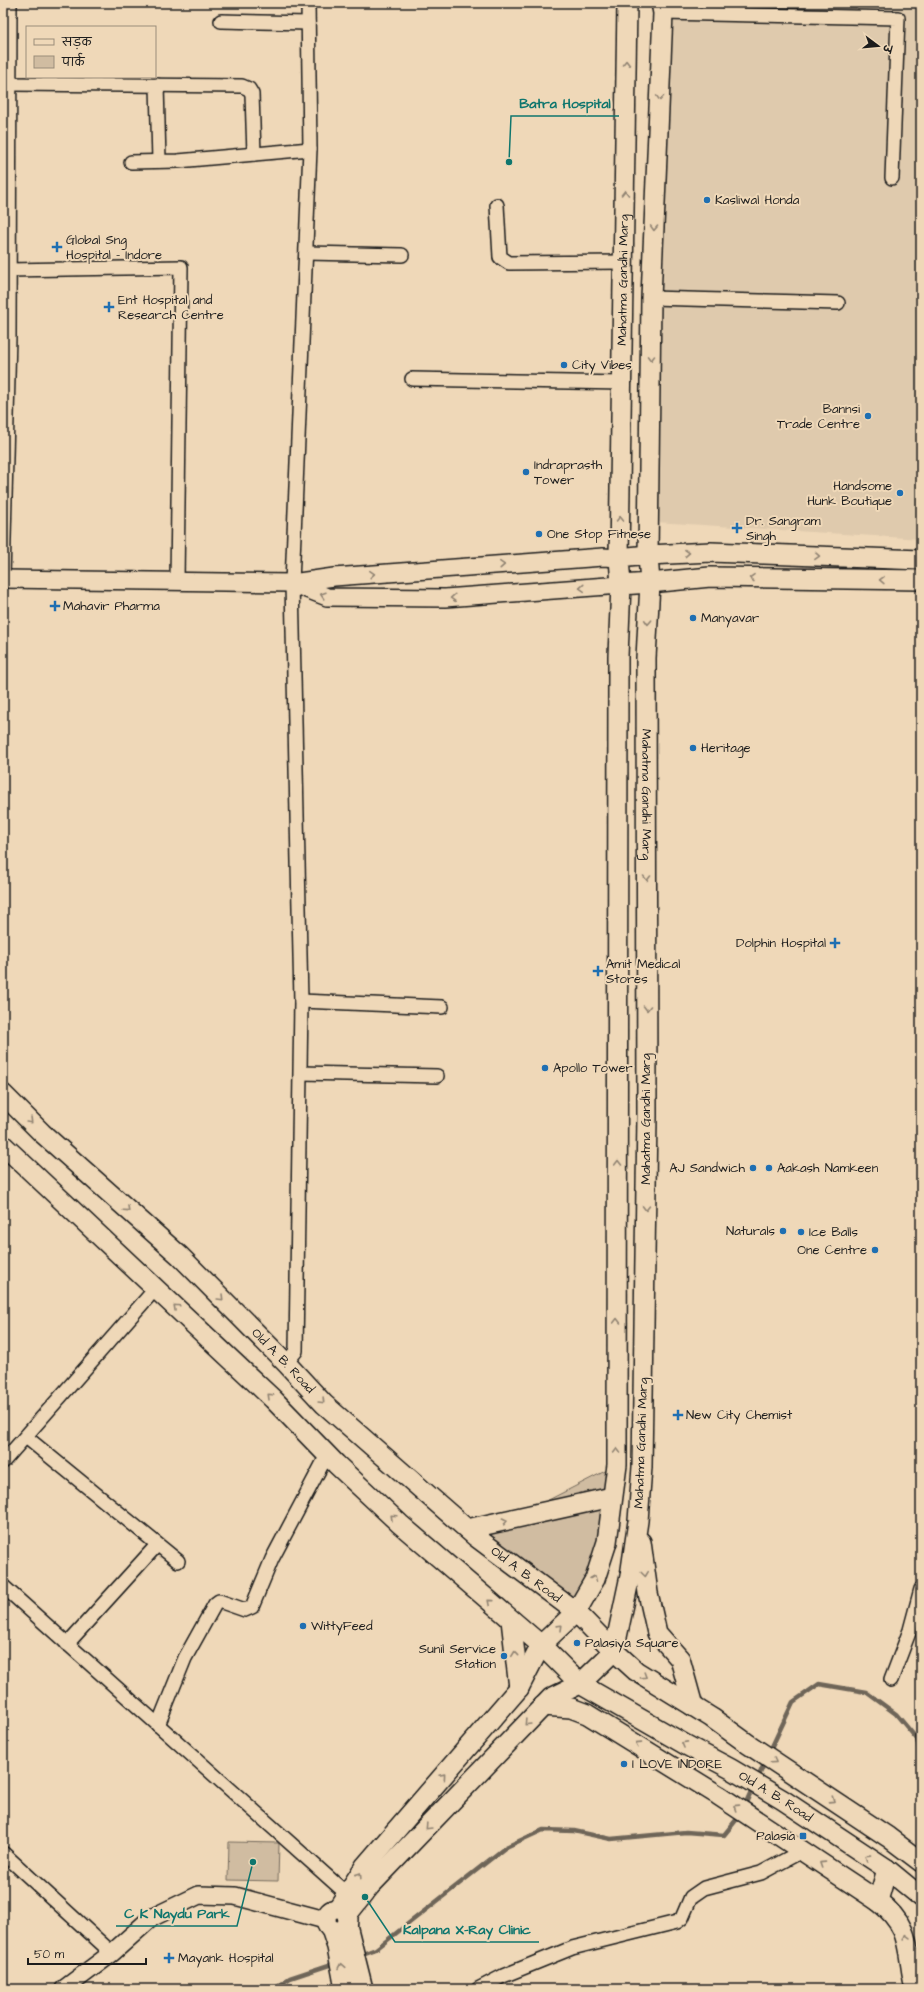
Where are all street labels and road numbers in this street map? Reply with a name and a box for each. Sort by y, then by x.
street label: Mahatma Gandhi Marg [613,214,634,346]
street label: Mahatma Gandhi Marg [636,729,655,861]
street label: Mahatma Gandhi Marg [637,1053,656,1185]
street label: Old A. B. Road [247,1324,319,1398]
street label: Mahatma Gandhi Marg [630,1377,653,1509]
street label: Old A. B. Road [487,1542,565,1607]
street label: Old A. B. Road [735,1767,817,1826]

